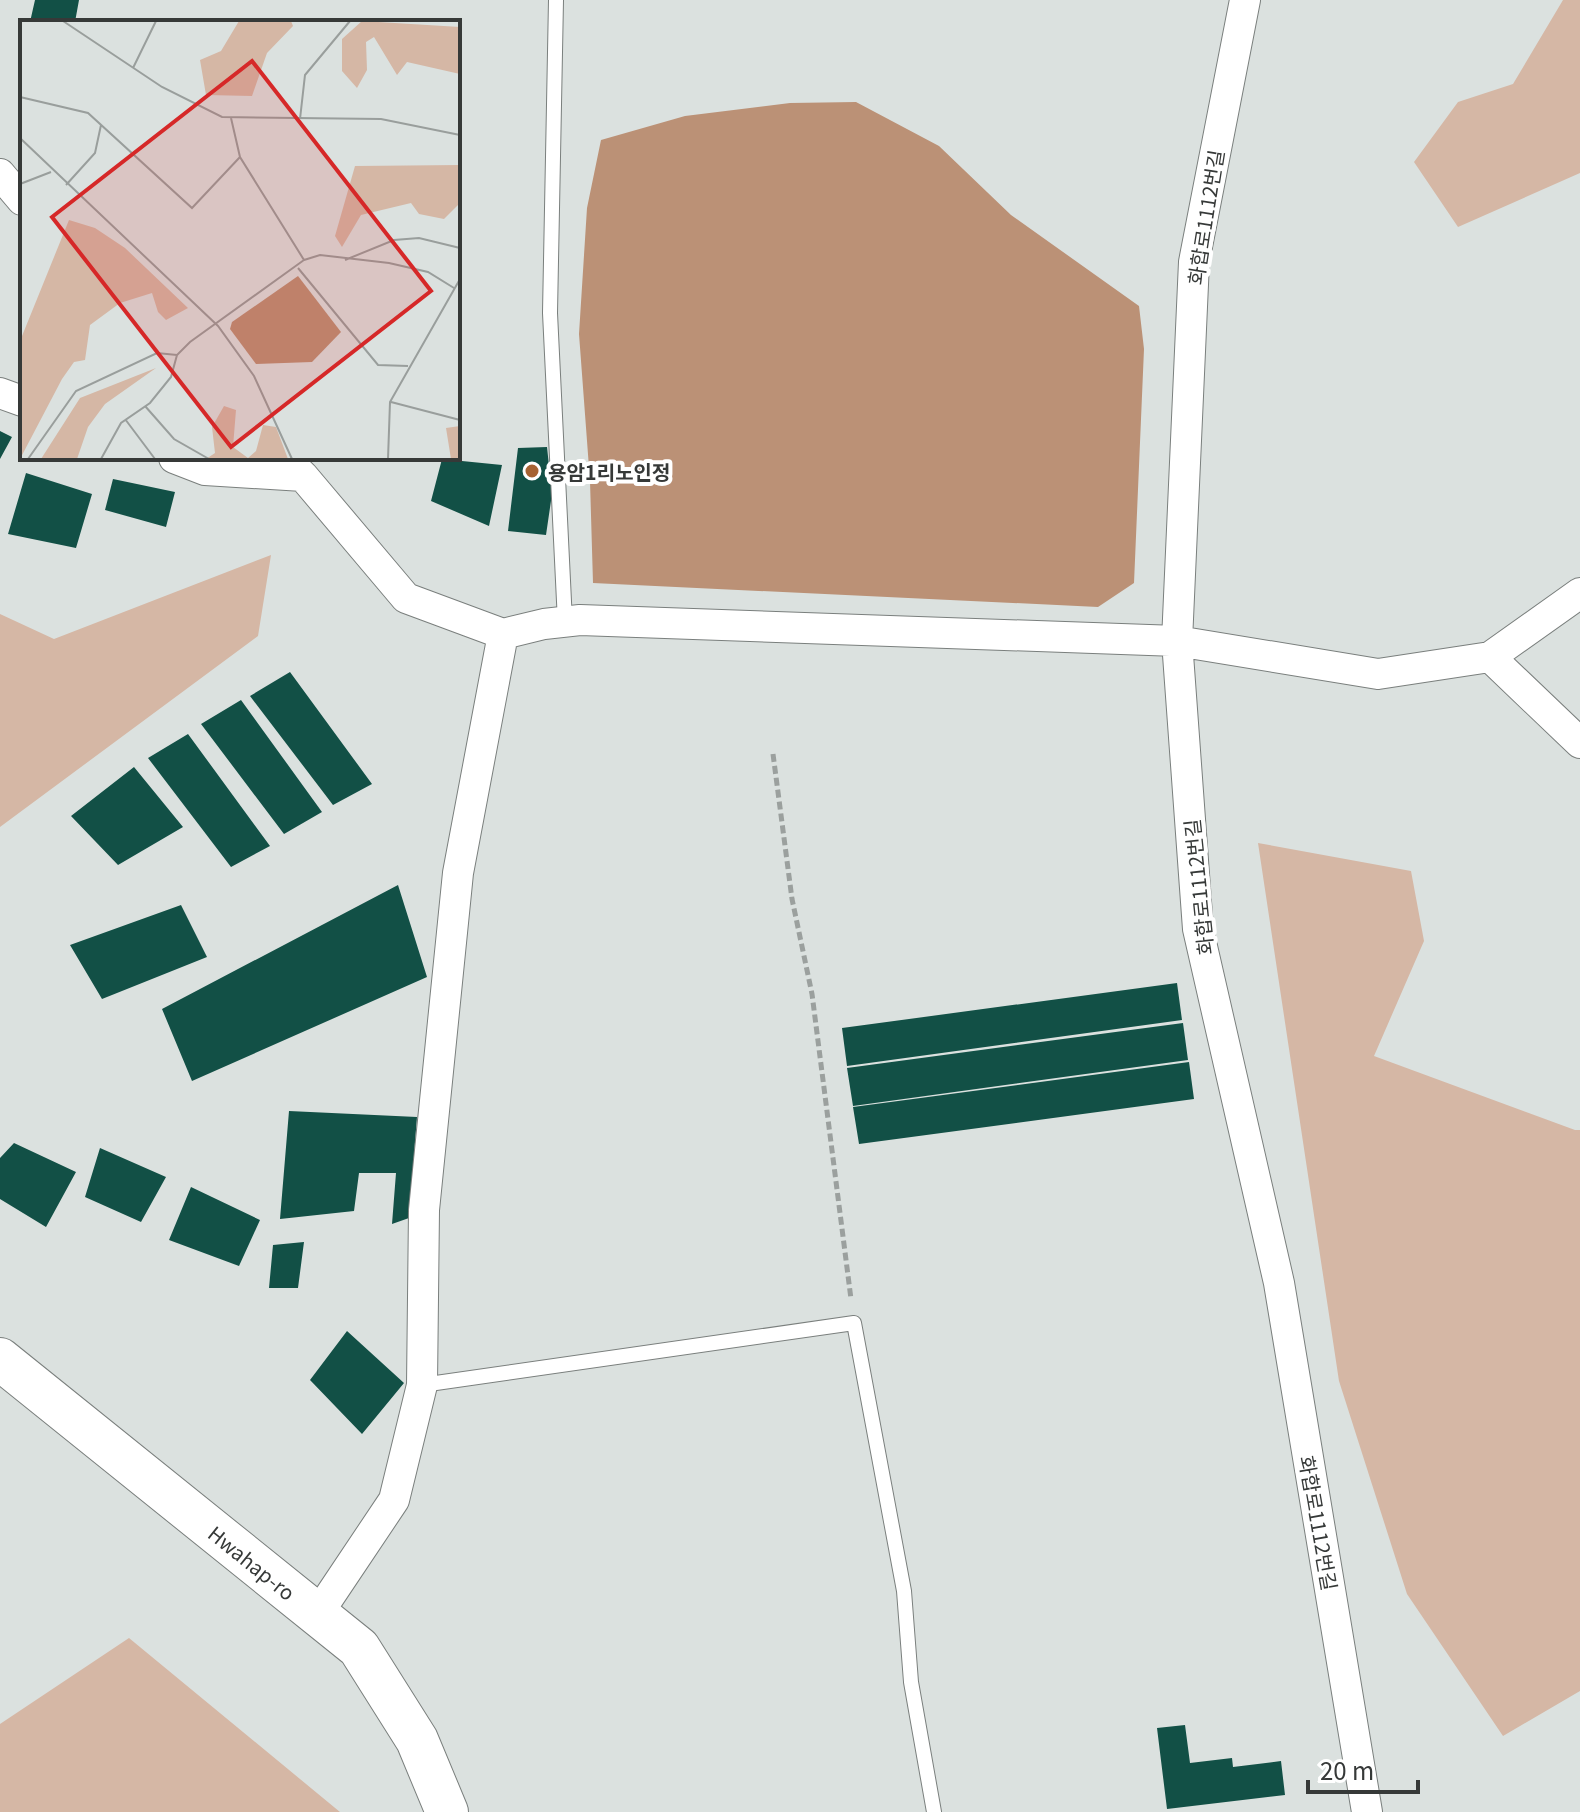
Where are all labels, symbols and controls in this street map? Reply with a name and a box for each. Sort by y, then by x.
inset map [20,20,460,460]
street label: 화합로1112번길 [1180,147,1230,287]
place label: 용암1리노인정 [548,457,670,486]
marker: 용암1리노인정 [523,462,541,480]
street label: 화합로1112번길 [1176,818,1220,956]
street label: 화합로1112번길 [1293,1453,1345,1593]
street label: Hwahap-ro [203,1518,302,1606]
scale bar [1308,1744,1418,1794]
text: 20 m [1320,1752,1374,1787]

